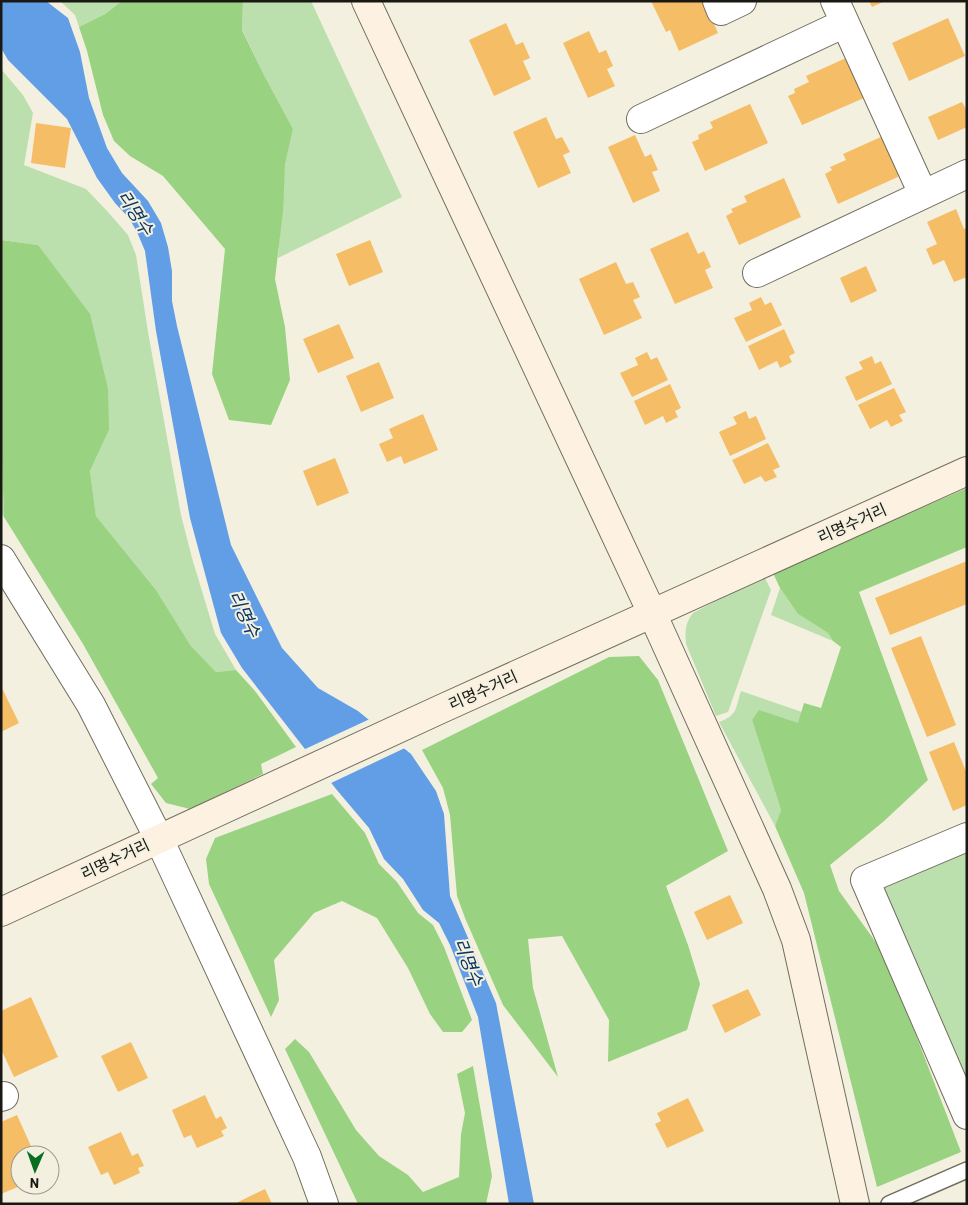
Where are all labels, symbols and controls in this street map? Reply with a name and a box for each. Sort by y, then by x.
water label: 리명수 [113,186,159,240]
street label: 리명수거리 [814,499,889,546]
water label: 리명수 [224,586,266,642]
street label: 리명수거리 [445,666,520,713]
street label: 리명수거리 [77,834,152,883]
water label: 리명수 [450,935,489,990]
north arrow [10,1145,60,1195]
text: N [30,1175,39,1192]

